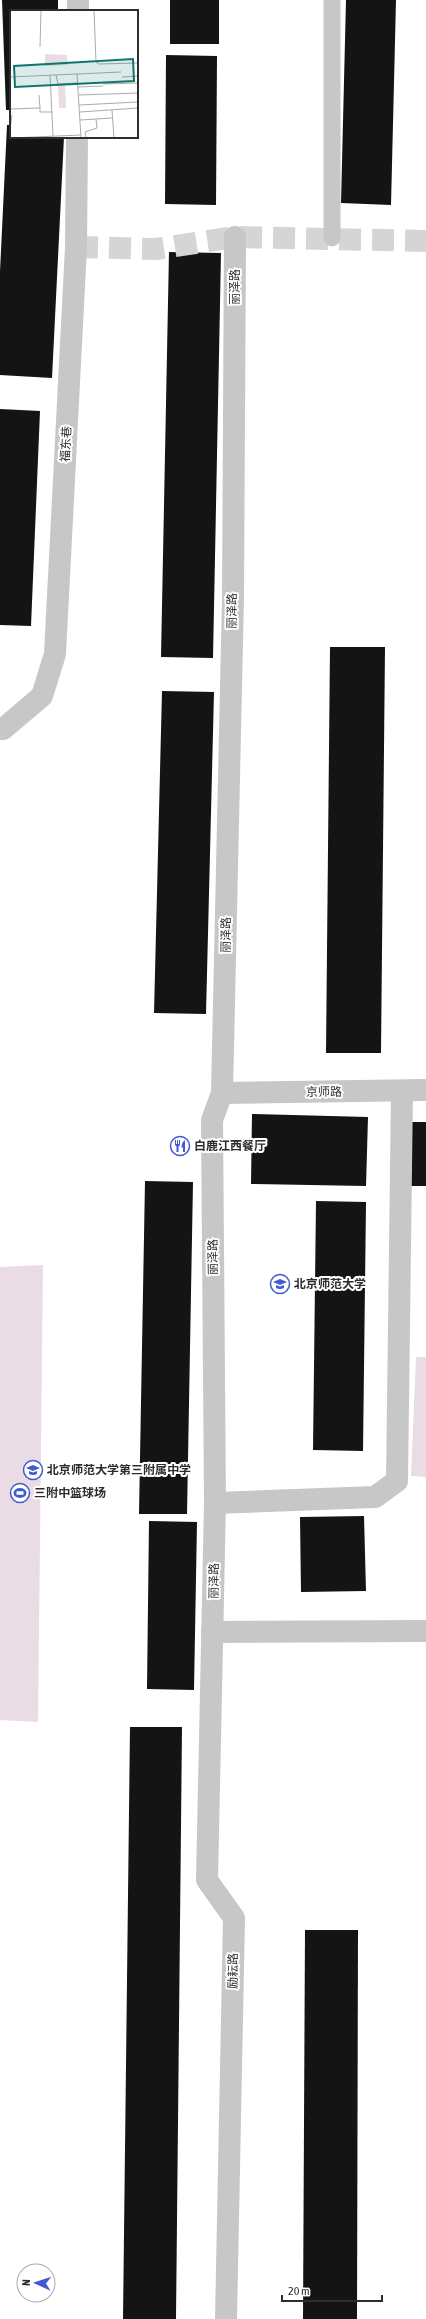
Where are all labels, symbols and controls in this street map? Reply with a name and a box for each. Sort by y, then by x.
inset map [10,10,138,138]
street label: 丽泽路 [228,269,242,305]
street label: 福东巷 [58,426,74,462]
street label: 丽泽路 [225,593,239,629]
street label: 丽泽路 [219,917,233,953]
street label: 京师路 [306,1085,342,1099]
restaurant icon: 白鹿江西餐厅 [169,1135,191,1157]
place label: 白鹿江西餐厅 [194,1139,266,1153]
street label: 丽泽路 [206,1239,220,1275]
school or university icon: 北京师范大学 [269,1273,291,1295]
place label: 北京师范大学 [294,1277,366,1291]
school or university icon: 北京师范大学第三附属中学 [22,1459,44,1481]
place label: 北京师范大学第三附属中学 [47,1463,191,1477]
sports icon: 三附中篮球场 [9,1482,31,1504]
place label: 三附中篮球场 [34,1486,106,1500]
street label: 丽泽路 [207,1563,221,1599]
street label: 励耘路 [226,1953,240,1989]
north arrow [16,2263,56,2303]
scale bar [282,2277,382,2303]
text: N [20,2279,32,2286]
text: 20 m [288,2284,310,2298]

